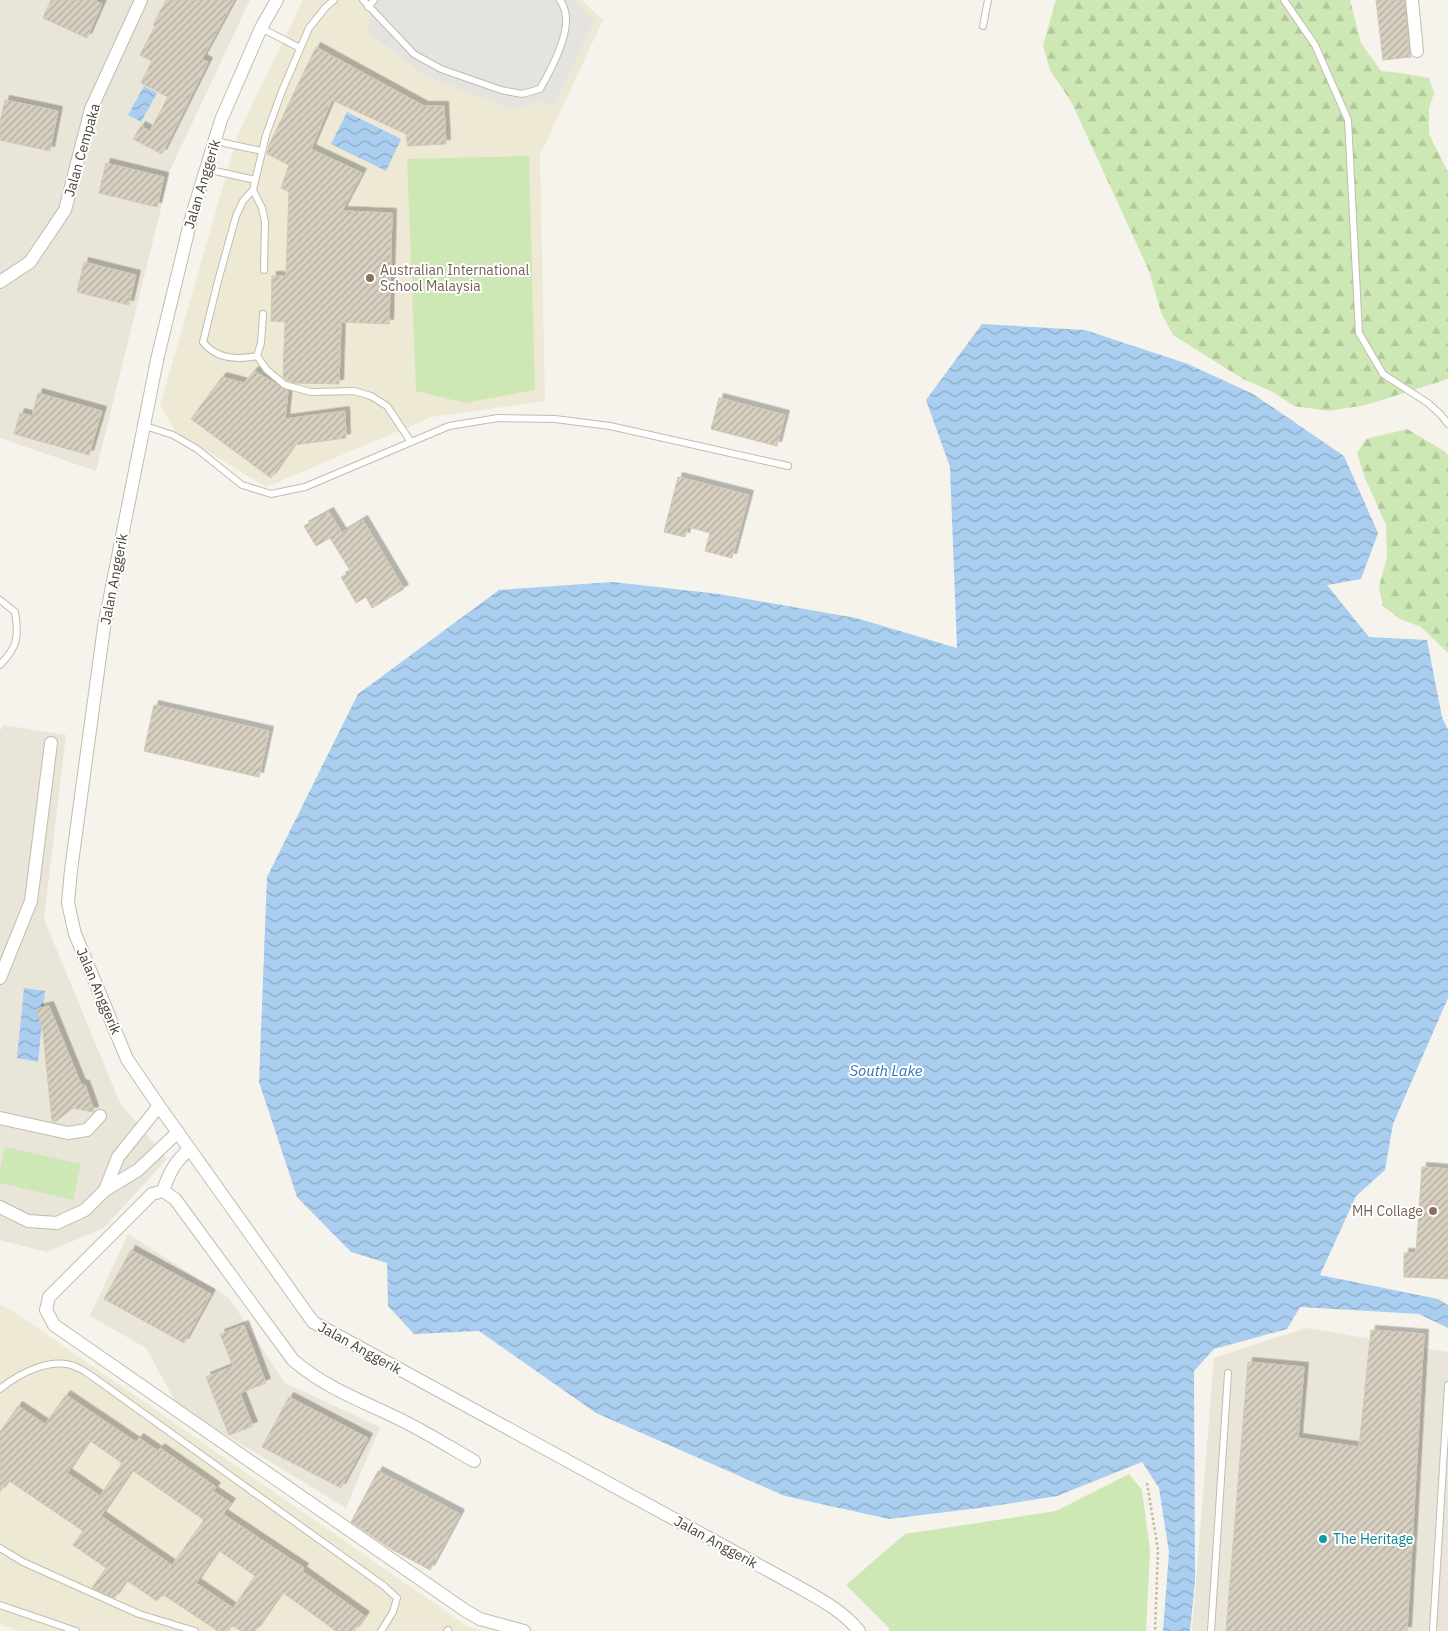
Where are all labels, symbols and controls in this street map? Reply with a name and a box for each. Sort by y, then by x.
street label: Jalan Cempaka [60,101,104,199]
street label: Jalan Anggerik [180,137,224,231]
place label: Australian International School Malaysia [380,261,530,295]
marker: Australian International School Malaysia [364,272,376,284]
street label: Jalan Anggerik [96,531,132,626]
street label: Jalan Anggerik [73,945,126,1038]
water label: South Lake [849,1061,923,1080]
place label: MH Collage [1352,1202,1423,1220]
marker: MH Collage [1427,1205,1439,1217]
street label: Jalan Anggerik [315,1318,405,1379]
street label: Jalan Anggerik [671,1512,761,1573]
place label: The Heritage [1333,1530,1414,1548]
marker: The Heritage [1317,1533,1329,1545]

